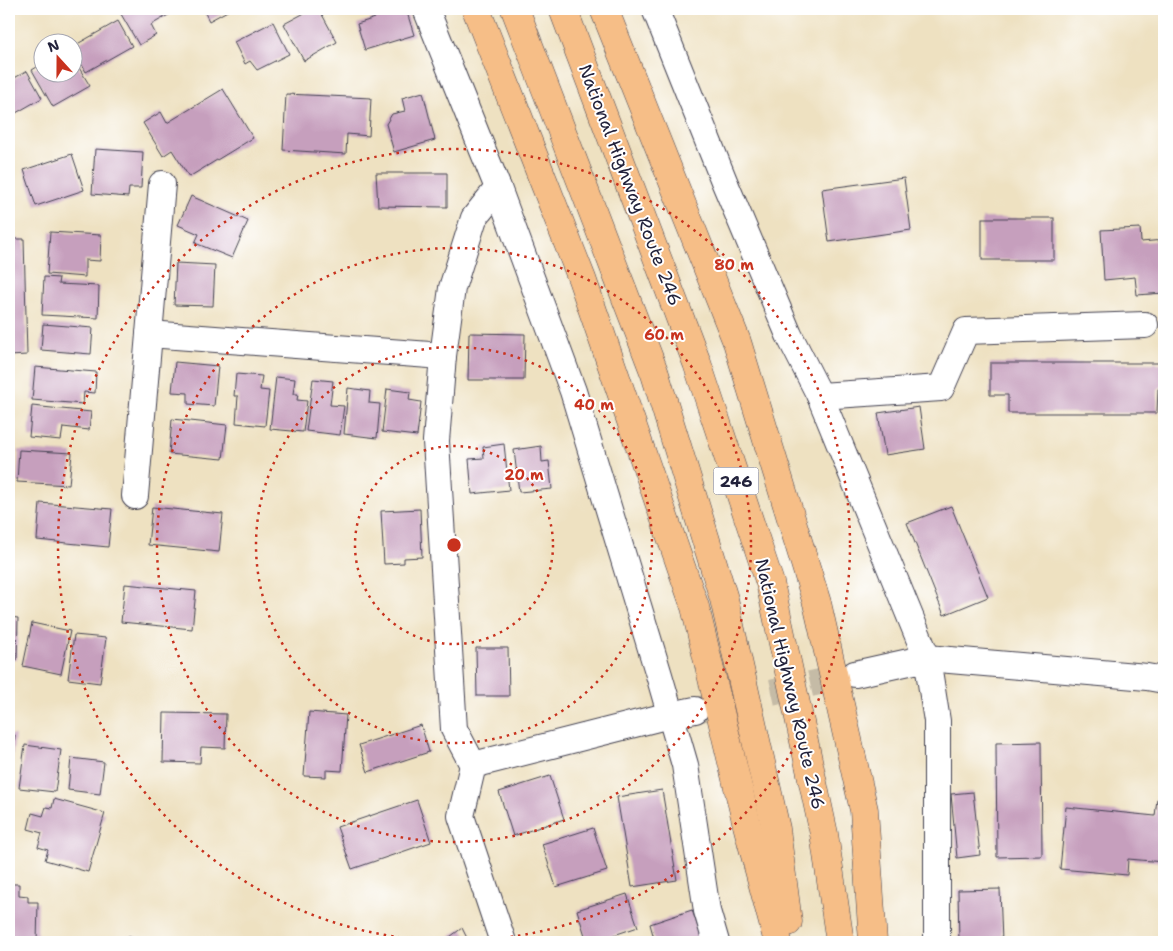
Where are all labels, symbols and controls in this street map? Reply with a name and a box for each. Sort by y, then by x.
north arrow [32,32,82,82]
text: N [45,35,62,56]
street label: National Highway Route 246 [573,61,687,309]
text: 80 m [714,255,754,275]
text: 60 m [644,325,684,345]
text: 40 m [574,395,614,415]
text: 20 m [504,465,544,485]
road number: 246 [714,468,758,494]
centre of rings [445,536,463,554]
street label: National Highway Route 246 [749,556,831,812]

